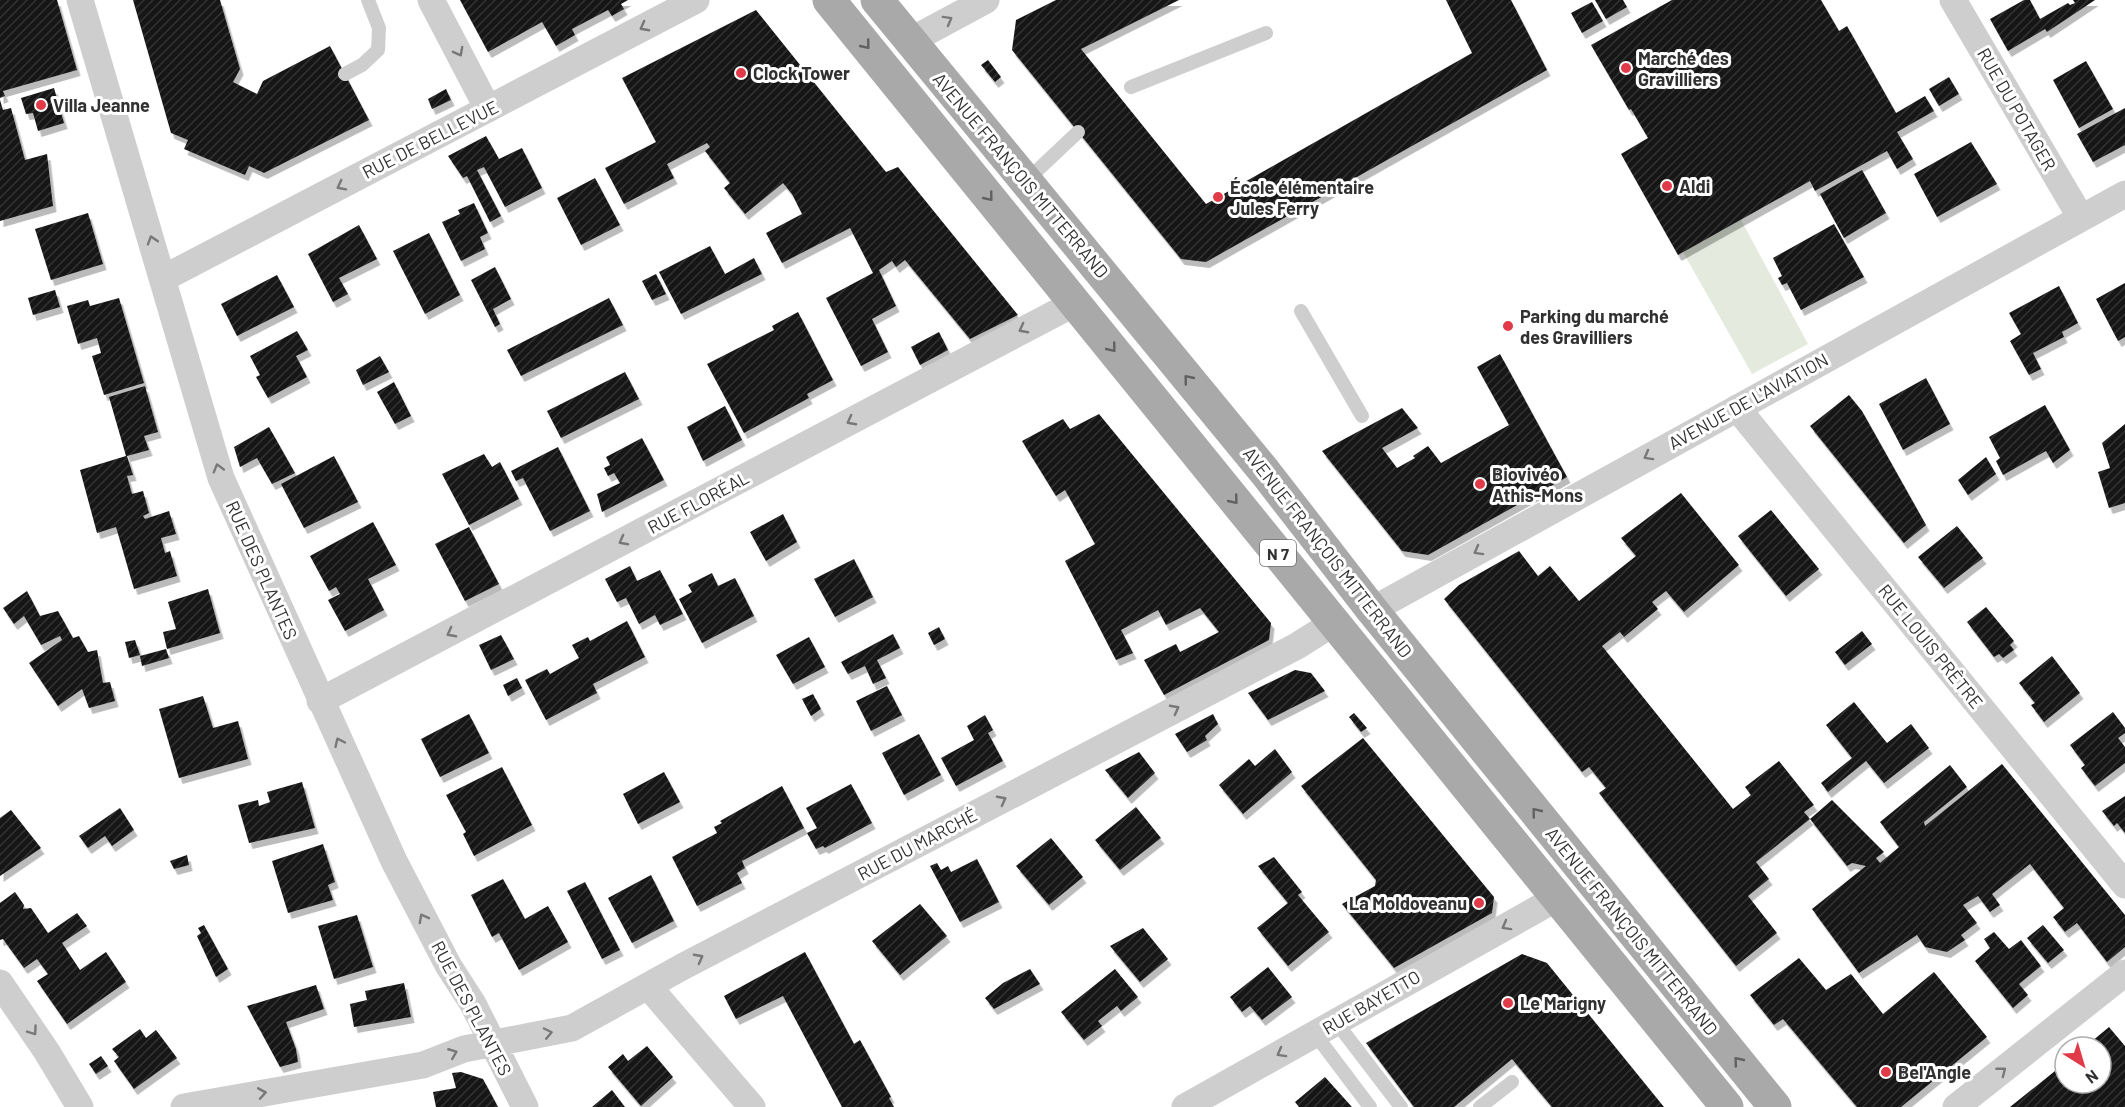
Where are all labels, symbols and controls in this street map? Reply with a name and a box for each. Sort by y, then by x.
one-way arrow [942,16,952,27]
one-way arrow [640,20,650,31]
one-way arrow [859,39,870,50]
street label: RUE DU POTAGER [1973,44,2061,174]
one-way arrow [452,45,463,56]
place label: Marché des Gravilliers [1638,47,1729,90]
marker: Marché des Gravilliers [1619,61,1633,75]
place label: Clock Tower [753,62,850,84]
marker: Clock Tower [734,66,748,80]
street label: AVENUE FRANÇOIS MITTERRAND [929,68,1113,282]
place label: Villa Jeanne [53,94,150,116]
street label: RUE DE BELLEVUE [358,95,502,183]
marker: Villa Jeanne [34,98,48,112]
place label: Aldi [1679,175,1710,197]
place label: École élémentaire Jules Ferry [1230,176,1374,219]
one-way arrow [336,179,347,190]
marker: Aldi [1660,179,1674,193]
one-way arrow [982,190,993,201]
marker: École élémentaire Jules Ferry [1211,190,1225,204]
one-way arrow [147,235,159,246]
place label: Parking du marché des Gravilliers [1520,305,1669,348]
marker: Parking du marché des Gravilliers [1501,319,1515,333]
one-way arrow [1019,322,1029,333]
one-way arrow [1104,341,1115,352]
street label: AVENUE DE L'AVIATION [1664,348,1832,454]
one-way arrow [1185,374,1196,385]
one-way arrow [847,414,857,425]
street label: AVENUE FRANÇOIS MITTERRAND [1239,442,1417,662]
one-way arrow [1644,449,1654,460]
one-way arrow [213,463,225,473]
place label: Biovivéo Athis-Mons [1492,463,1583,506]
street label: RUE FLORÉAL [643,466,753,538]
marker: Biovivéo Athis-Mons [1473,477,1487,491]
one-way arrow [1227,493,1238,504]
street label: RUE DES PLANTES [222,497,302,643]
one-way arrow [618,534,629,546]
road number: N 7 [1260,540,1296,566]
one-way arrow [1474,544,1484,555]
street label: RUE LOUIS PRÊTRE [1874,579,1988,713]
one-way arrow [446,626,457,637]
one-way arrow [1169,705,1179,716]
one-way arrow [334,737,346,748]
one-way arrow [996,796,1006,807]
street label: RUE DU MARCHÉ [854,803,980,885]
one-way arrow [1532,808,1543,819]
street label: AVENUE FRANÇOIS MITTERRAND [1541,823,1723,1039]
place label: La Moldoveanu [1349,892,1467,914]
marker: La Moldoveanu [1472,896,1486,910]
one-way arrow [419,913,430,924]
one-way arrow [1502,919,1512,930]
street label: RUE DES PLANTES [427,937,517,1079]
one-way arrow [693,954,703,965]
street label: RUE BAYETTO [1318,965,1424,1039]
place label: Le Marigny [1520,992,1606,1014]
marker: Le Marigny [1501,996,1515,1010]
one-way arrow [26,1025,37,1036]
one-way arrow [543,1028,553,1041]
north arrow [2053,1035,2113,1095]
one-way arrow [1277,1046,1287,1057]
one-way arrow [446,1048,457,1060]
one-way arrow [1735,1057,1746,1068]
place label: Bel'Angle [1898,1061,1971,1083]
marker: Bel'Angle [1879,1065,1893,1079]
one-way arrow [1995,1067,2006,1078]
text: N [2082,1067,2102,1088]
one-way arrow [257,1087,267,1100]

